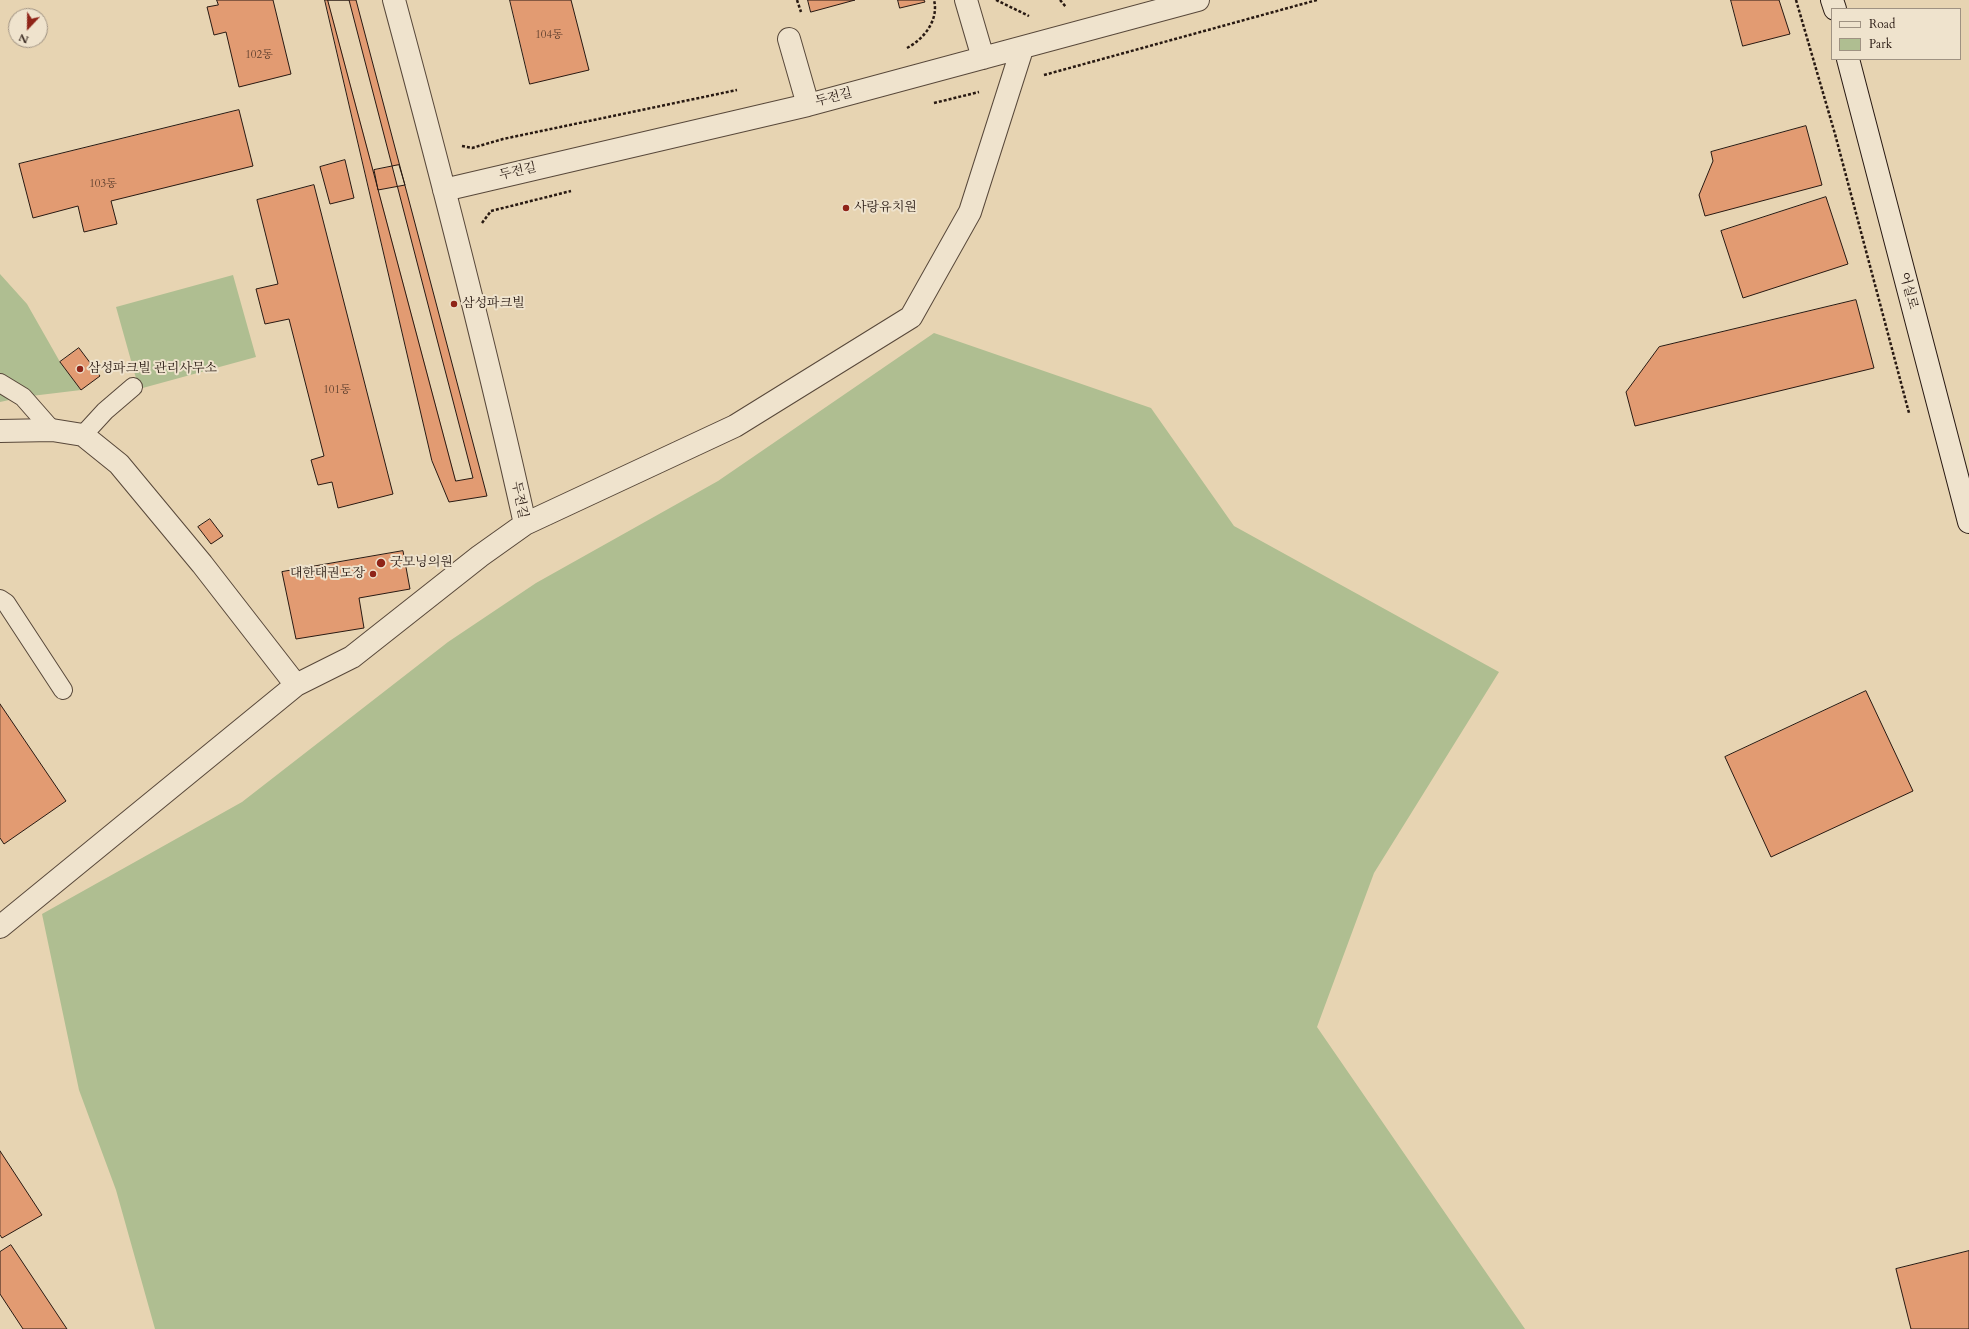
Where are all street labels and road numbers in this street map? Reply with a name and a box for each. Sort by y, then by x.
street label: 두전길 [814,86,854,110]
street label: 두전길 [498,160,538,184]
street label: 어실로 [1896,271,1920,311]
street label: 두전길 [507,480,531,520]

